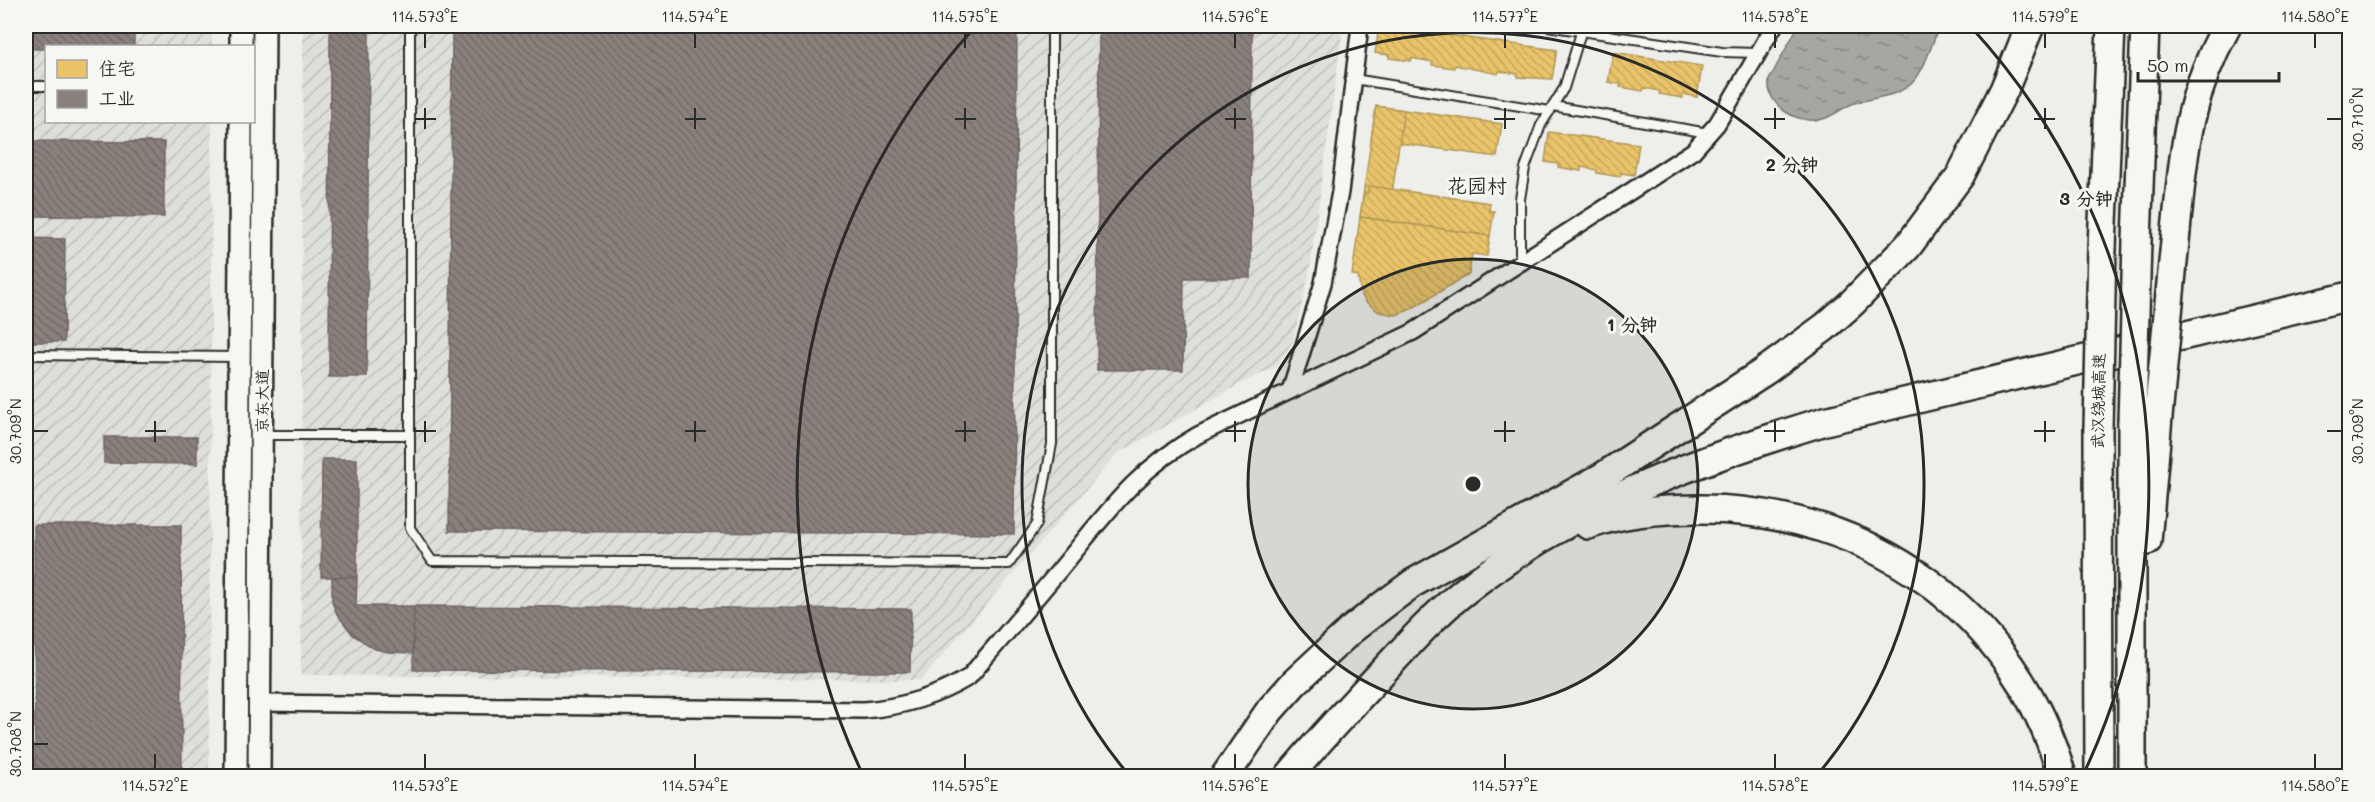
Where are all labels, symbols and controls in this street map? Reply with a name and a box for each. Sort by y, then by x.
text: 114.573°E [392,6,459,26]
text: 114.574°E [662,6,729,26]
text: 114.575°E [932,6,999,26]
text: 114.576°E [1201,6,1269,26]
text: 114.577°E [1472,6,1539,26]
text: 114.578°E [1741,6,1809,26]
text: 114.579°E [2012,6,2079,26]
text: 114.580°E [2281,6,2349,26]
legend [45,45,255,123]
scale bar [2138,45,2279,83]
text: 50 m [2147,53,2189,77]
text: 住宅 [99,56,135,80]
text: 工业 [99,86,135,110]
text: 30.710°N [2347,87,2367,151]
text: 2 分钟 [1766,152,1818,176]
district label: 花园村 [1447,172,1507,198]
text: 3 分钟 [2059,186,2113,210]
text: 1 分钟 [1607,312,1657,336]
street label: 武汉绕城高速 [2086,353,2109,449]
street label: 京东大道 [251,369,272,433]
text: 30.709°N [5,398,25,464]
text: 30.709°N [2347,398,2367,464]
centre of rings [1463,474,1483,494]
text: 30.708°N [5,711,25,777]
text: 114.572°E [122,775,189,795]
text: 114.573°E [392,775,459,795]
text: 114.574°E [662,775,729,795]
text: 114.575°E [932,775,999,795]
text: 114.576°E [1201,775,1269,795]
text: 114.577°E [1472,775,1539,795]
text: 114.578°E [1741,775,1809,795]
text: 114.579°E [2012,775,2079,795]
text: 114.580°E [2281,775,2349,795]

